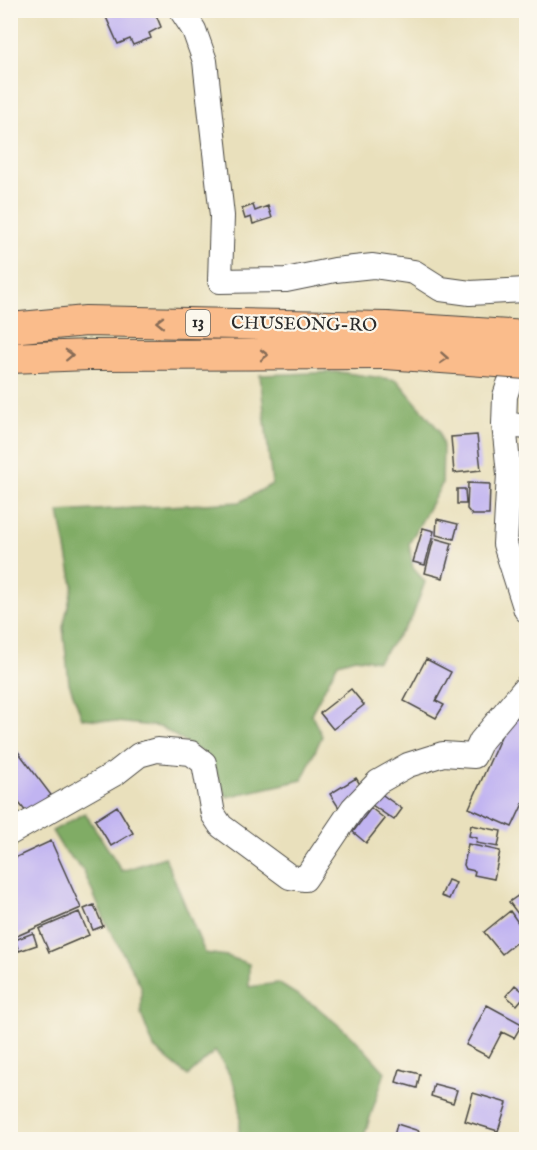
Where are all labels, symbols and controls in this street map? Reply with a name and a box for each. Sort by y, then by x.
road number: 13 [186,310,210,336]
street label: CHUSEONG-RO [231,312,377,338]
one-way arrow [155,316,164,329]
one-way arrow [64,349,73,362]
one-way arrow [259,349,268,361]
one-way arrow [440,352,449,365]

